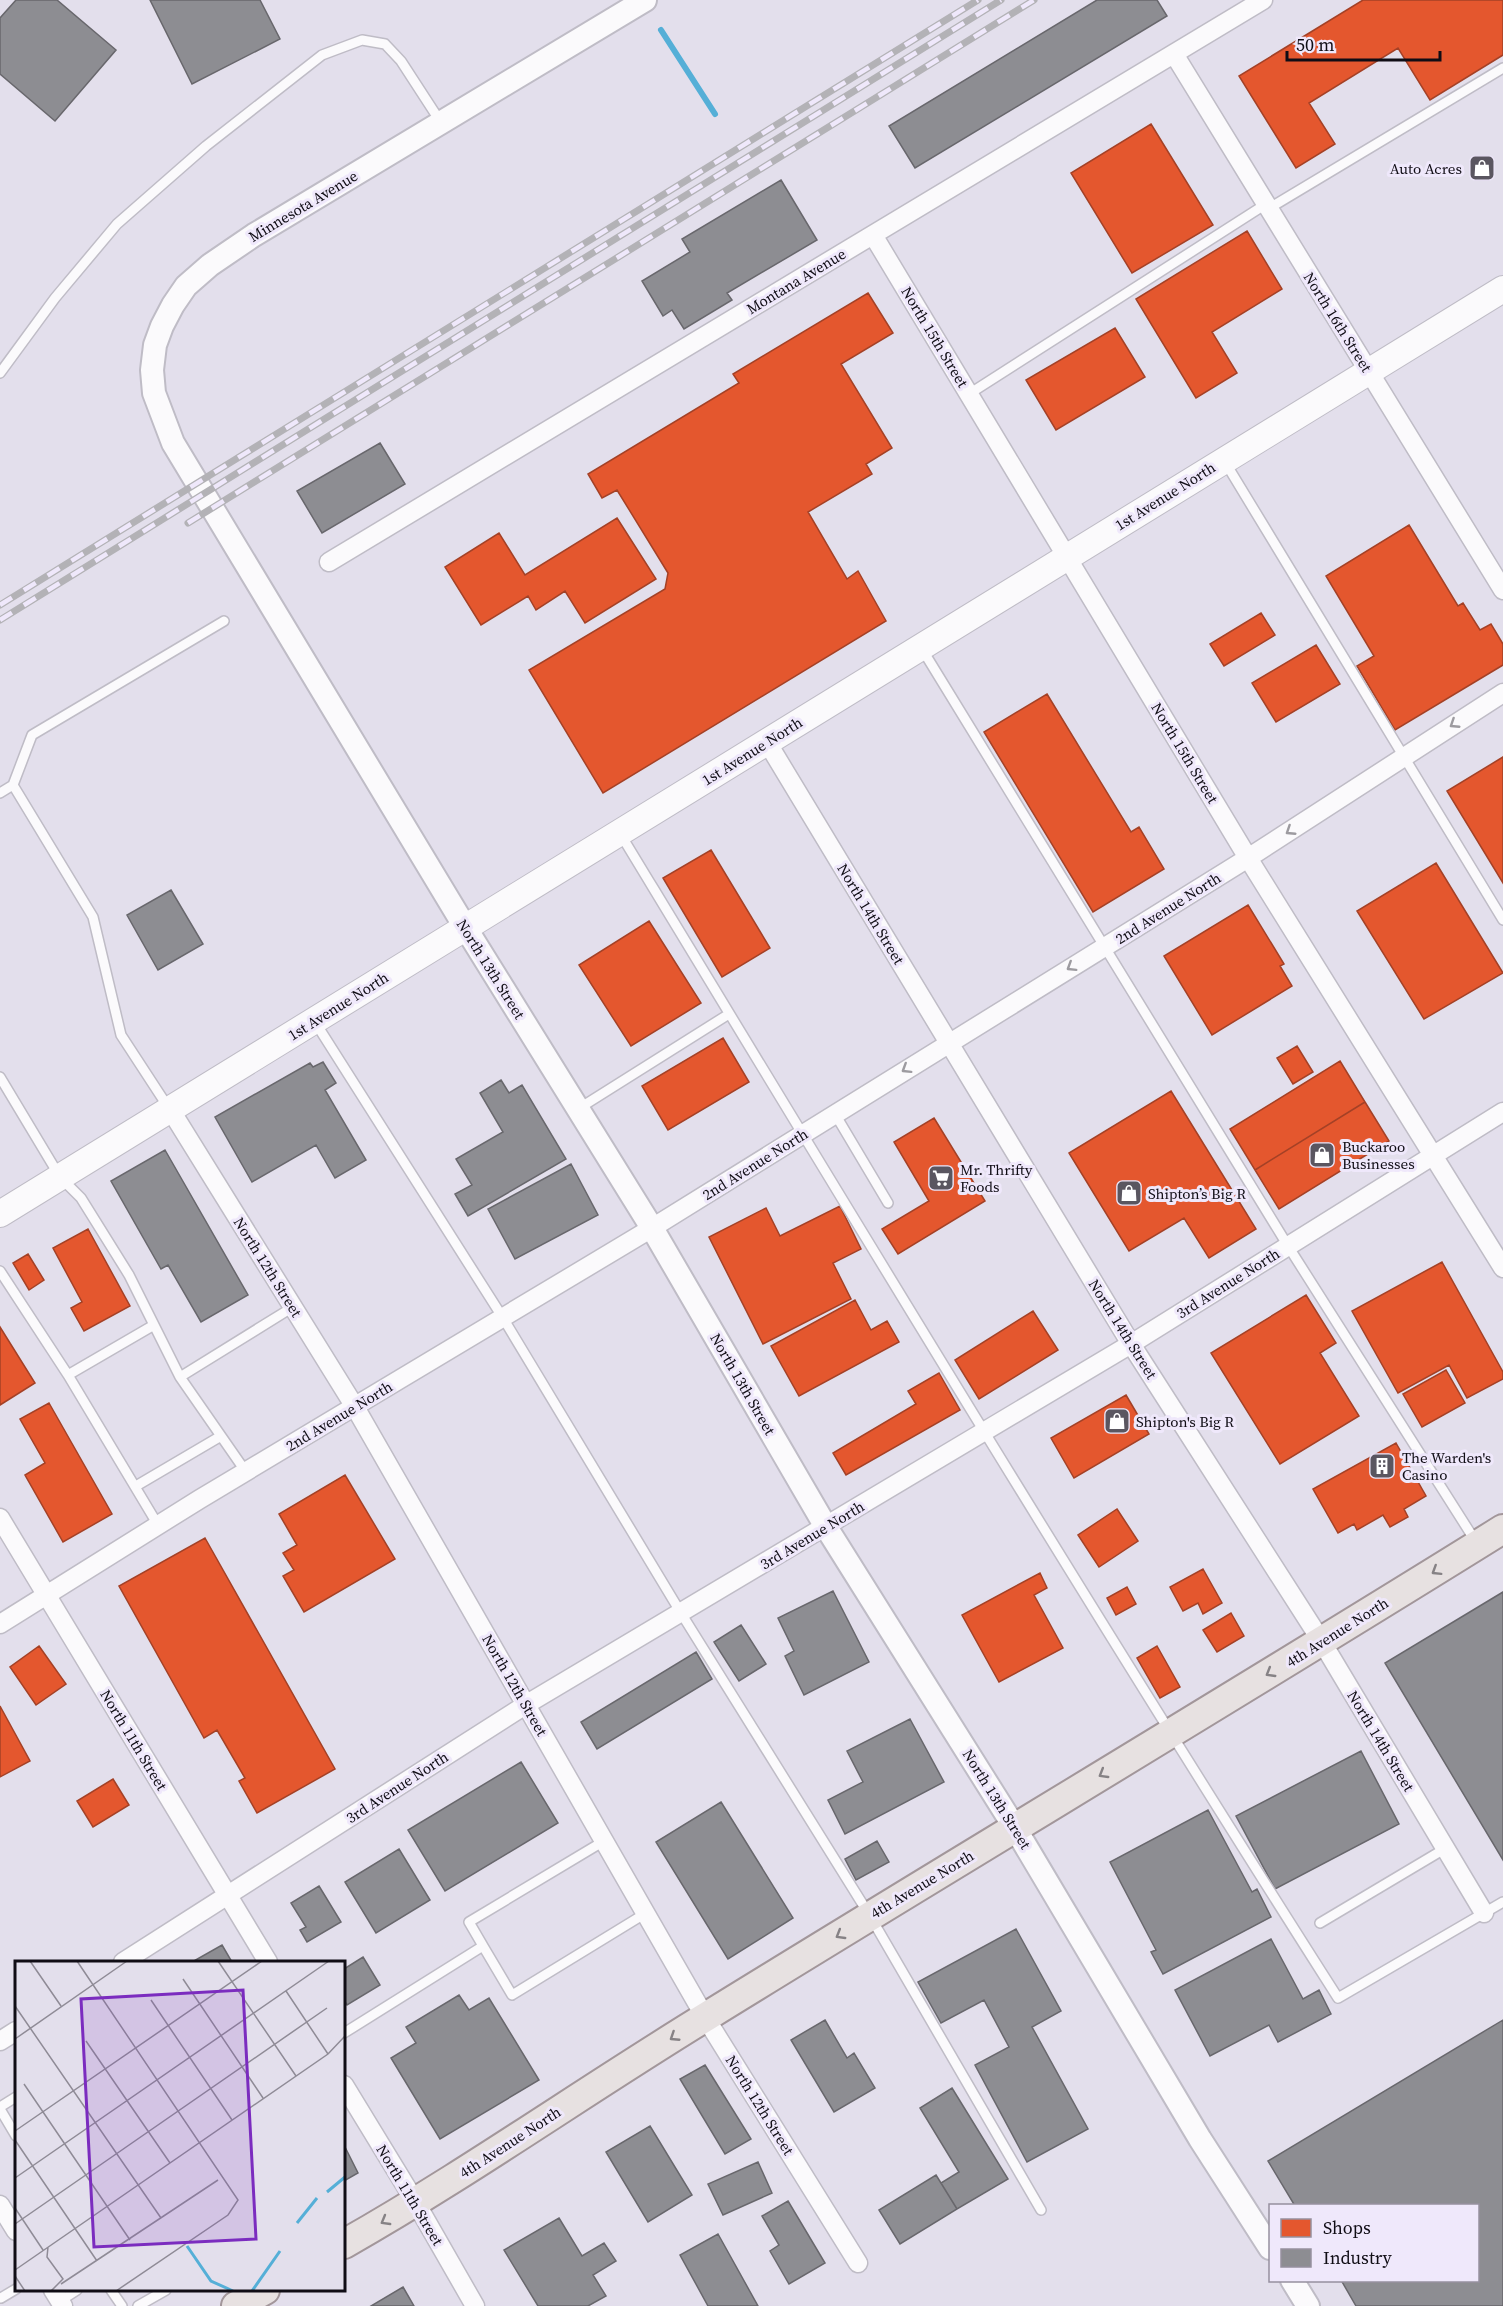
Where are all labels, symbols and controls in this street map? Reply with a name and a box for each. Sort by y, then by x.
scale bar [1287,24,1440,62]
text: 50 m [1296,32,1334,57]
shop icon: Auto Acres [1467,153,1497,183]
place label: Auto Acres [1390,158,1462,179]
street label: Minnesota Avenue [245,165,362,247]
street label: Montana Avenue [742,243,850,319]
street label: North 16th Street [1299,268,1377,376]
street label: North 15th Street [897,283,973,391]
street label: 1st Avenue North [1111,457,1219,535]
street label: North 15th Street [1147,699,1223,807]
street label: 1st Avenue North [698,712,806,790]
one-way arrow [1450,717,1460,729]
one-way arrow [1286,823,1297,834]
street label: North 14th Street [833,860,909,968]
street label: 2nd Avenue North [1111,867,1225,949]
street label: North 13th Street [452,915,530,1023]
one-way arrow [1067,959,1077,971]
street label: 1st Avenue North [284,967,392,1045]
one-way arrow [901,1062,912,1073]
street label: 2nd Avenue North [698,1123,812,1205]
place label: Buckaroo Businesses [1342,1136,1415,1174]
shop icon: Buckaroo Businesses [1307,1140,1337,1170]
place label: Mr. Thrifty Foods [960,1159,1033,1197]
supermarket icon: Mr. Thrifty Foods [926,1163,956,1193]
shop icon: Shipton’s Big R [1114,1178,1144,1208]
place label: Shipton’s Big R [1148,1183,1246,1204]
street label: North 12th Street [229,1213,307,1321]
street label: 3rd Avenue North [1172,1243,1284,1323]
street label: North 14th Street [1084,1275,1162,1383]
street label: North 13th Street [705,1329,781,1439]
street label: 2nd Avenue North [282,1376,396,1456]
shop icon: Shipton's Big R [1102,1406,1132,1436]
place label: Shipton's Big R [1136,1411,1234,1432]
place label: The Warden's Casino [1402,1447,1491,1485]
building icon: The Warden's Casino [1367,1451,1397,1481]
street label: 3rd Avenue North [756,1496,868,1574]
one-way arrow [1431,1564,1442,1575]
street label: 4th Avenue North [1282,1592,1392,1672]
street label: North 12th Street [477,1630,553,1740]
one-way arrow [1266,1666,1276,1678]
street label: North 11th Street [96,1686,172,1794]
street label: North 14th Street [1343,1687,1419,1795]
street label: North 13th Street [958,1745,1036,1853]
street label: 3rd Avenue North [342,1746,452,1828]
one-way arrow [1099,1767,1109,1779]
street label: 4th Avenue North [866,1845,978,1923]
one-way arrow [836,1927,846,1939]
inset map [15,1961,345,2291]
one-way arrow [669,2030,680,2041]
street label: North 12th Street [721,2051,799,2159]
street label: 4th Avenue North [455,2101,565,2183]
street label: North 11th Street [372,2141,448,2249]
legend [1269,2204,1479,2282]
one-way arrow [381,2213,391,2225]
text: Shops [1323,2215,1371,2240]
text: Industry [1323,2245,1393,2270]

